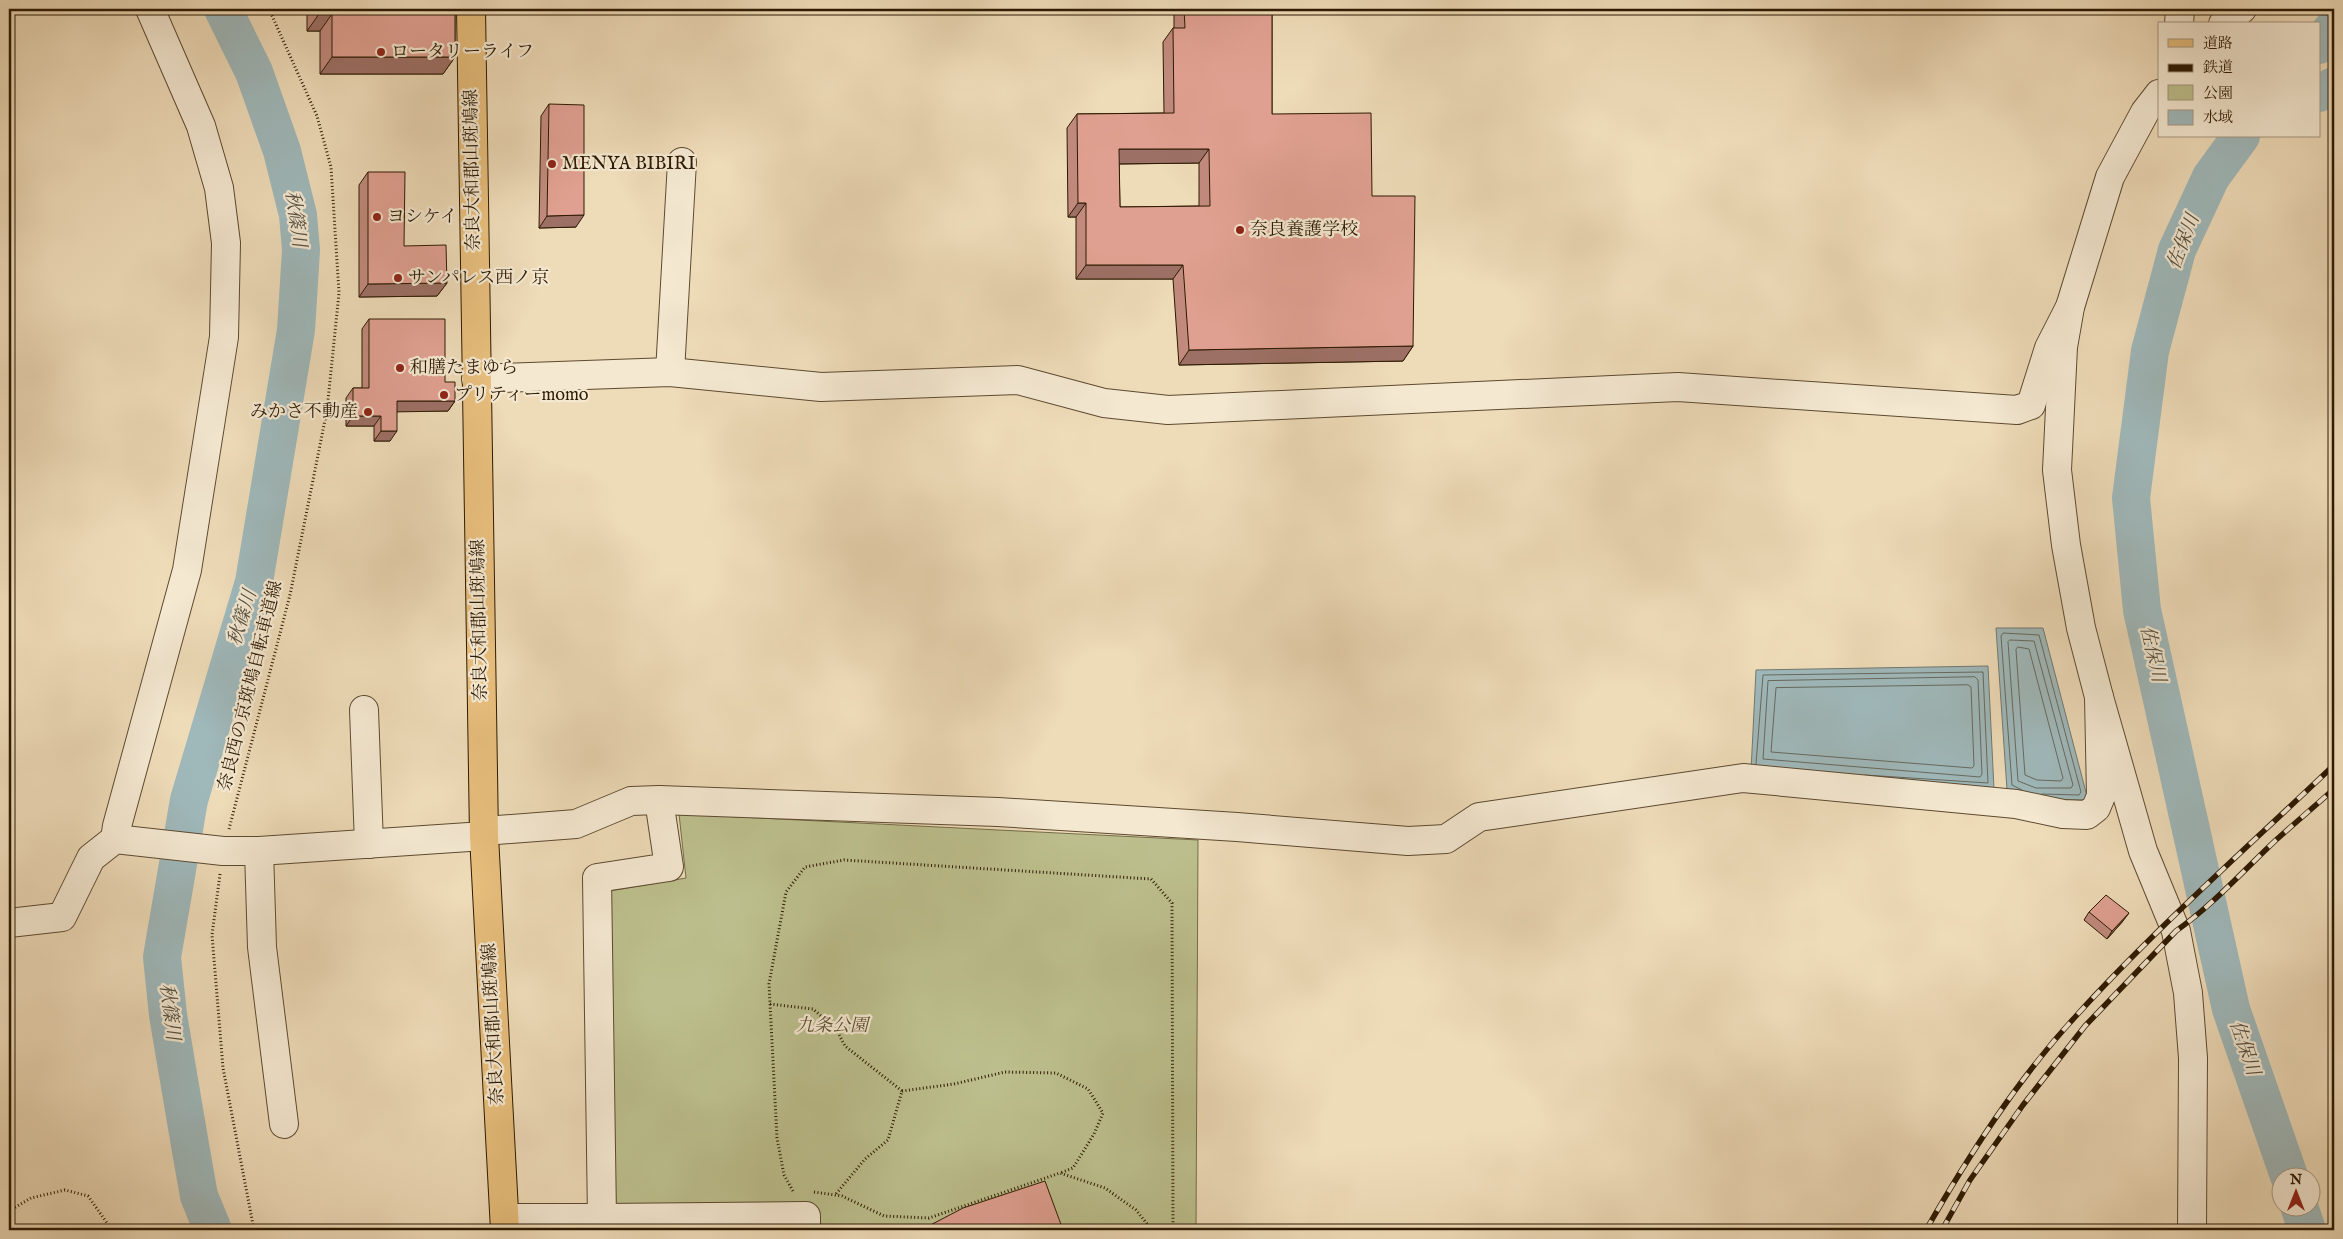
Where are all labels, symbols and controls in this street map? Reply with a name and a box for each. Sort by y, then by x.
legend [2158,22,2320,138]
text: 道路 [2203,34,2233,53]
place label: ロータリーライフ [391,41,534,64]
marker: ロータリーライフ [375,46,387,58]
text: 鉄道 [2203,58,2233,77]
text: 公園 [2203,84,2233,103]
street label: 奈良大和郡山斑鳩線 [460,89,486,251]
text: 水域 [2203,108,2233,127]
place label: MENYA BIBIRI [562,153,696,176]
marker: MENYA BIBIRI [546,158,558,170]
water label: 秋篠川 [279,189,311,251]
place label: ヨシケイ [387,206,457,229]
water label: 佐保川 [2163,209,2206,273]
marker: ヨシケイ [371,211,383,223]
place label: 奈良養護学校 [1250,219,1358,242]
marker: 奈良養護学校 [1234,224,1246,236]
place label: サンパレス西ノ京 [408,267,549,290]
marker: サンパレス西ノ京 [392,272,404,284]
place label: 和膳たまゆら [410,357,518,380]
marker: 和膳たまゆら [394,362,406,374]
place label: プリティーmomo [454,384,589,407]
marker: プリティーmomo [438,389,450,401]
place label: みかさ不動産 [250,401,358,424]
marker: みかさ不動産 [362,406,374,418]
street label: 奈良大和郡山斑鳩線 [467,539,493,701]
street label: 奈良西の京斑鳩自転車道線 [214,578,288,794]
water label: 秋篠川 [223,585,263,649]
water label: 佐保川 [2134,624,2171,686]
street label: 奈良大和郡山斑鳩線 [478,943,510,1105]
water label: 秋篠川 [154,982,185,1044]
park label: 九条公園 [796,1015,871,1038]
water label: 佐保川 [2223,1017,2265,1081]
north arrow [2270,1166,2320,1216]
text: N [2289,1171,2302,1189]

